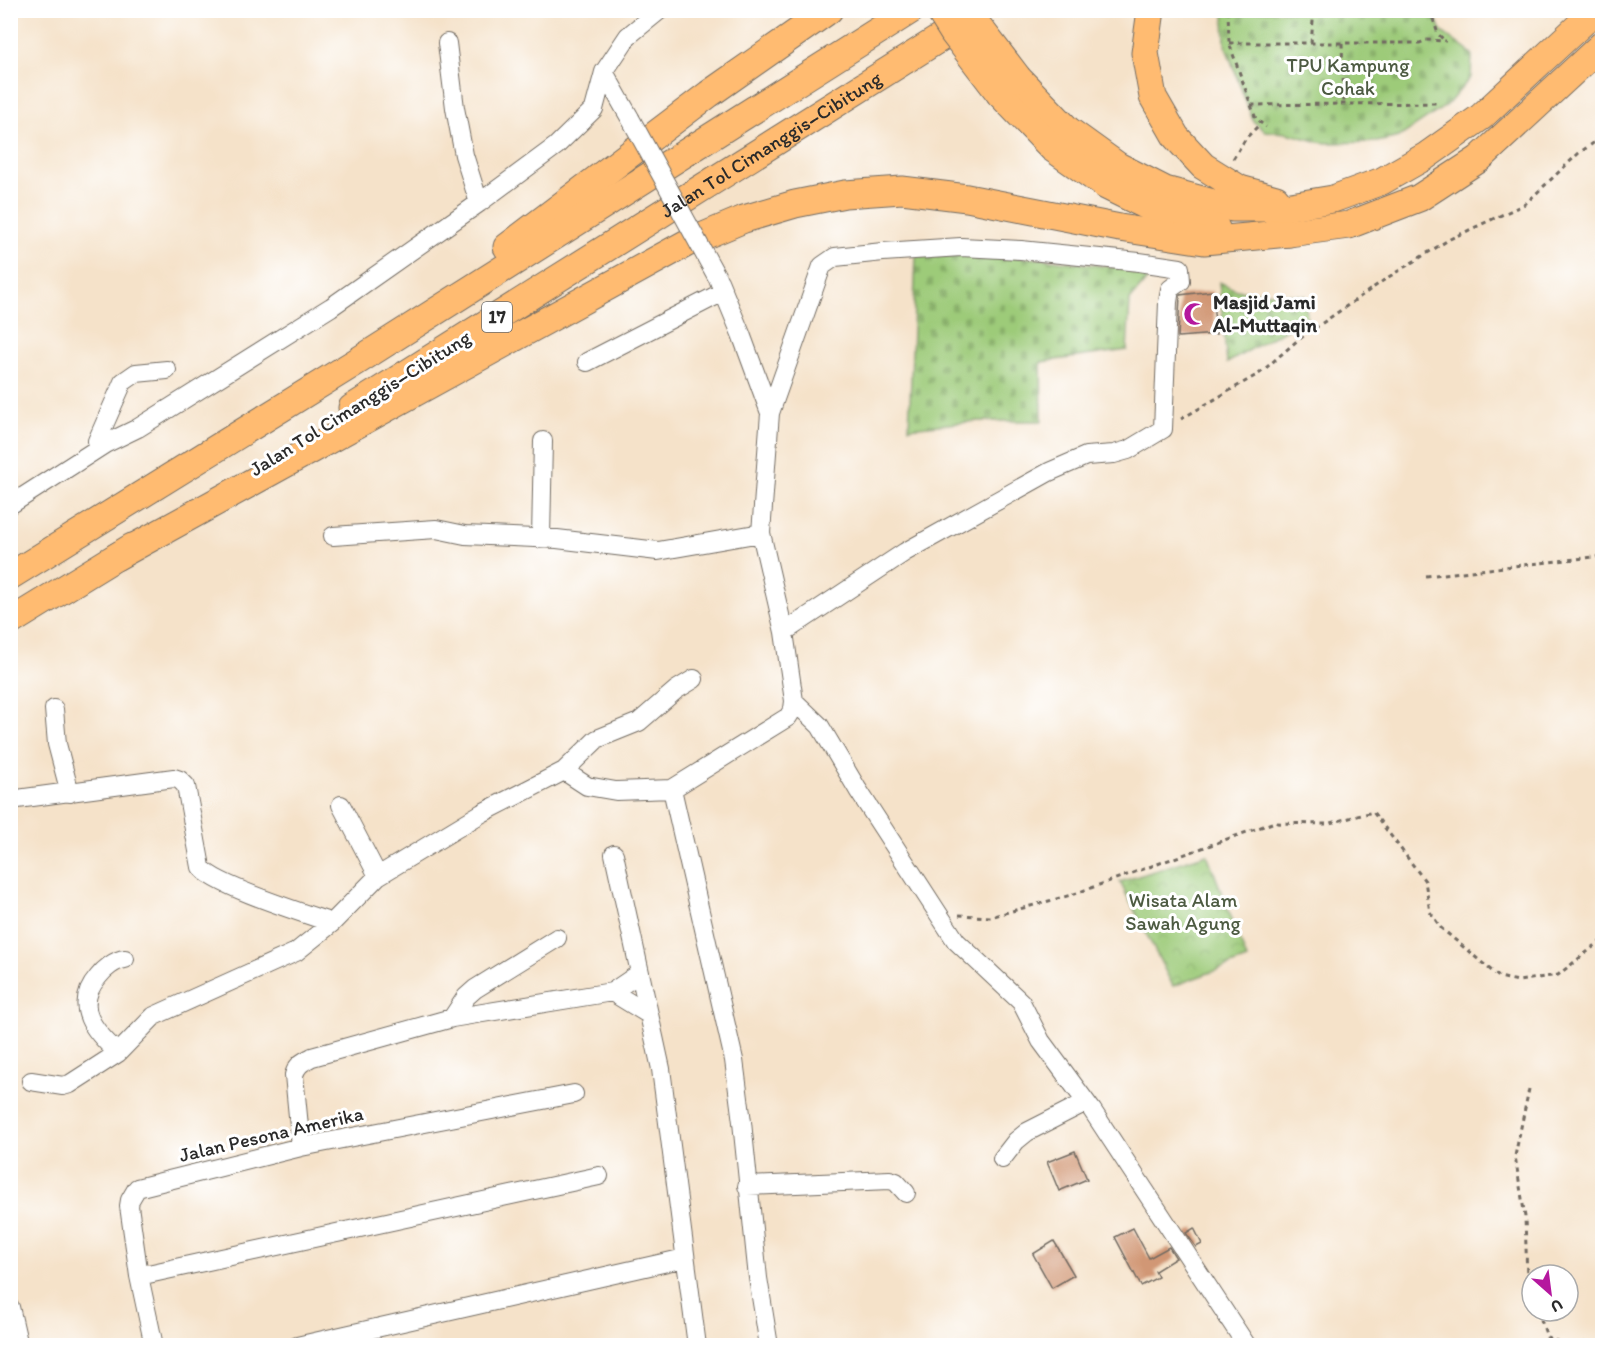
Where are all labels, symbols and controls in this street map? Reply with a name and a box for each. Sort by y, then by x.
park label: TPU Kampung Cohak [1287,53,1410,100]
street label: Jalan Tol Cimanggis–Cibitung [656,66,886,223]
place label: Masjid Jami Al-Muttaqin [1212,290,1318,338]
mosque icon: Masjid Jami Al-Muttaqin [1182,301,1208,327]
road number: 17 [482,302,512,332]
street label: Jalan Tol Cimanggis–Cibitung [245,325,476,481]
park label: Wisata Alam Sawah Agung [1125,888,1242,935]
street label: Jalan Pesona Amerika [177,1101,366,1167]
north arrow [1520,1263,1580,1323]
text: U [1548,1295,1566,1317]

